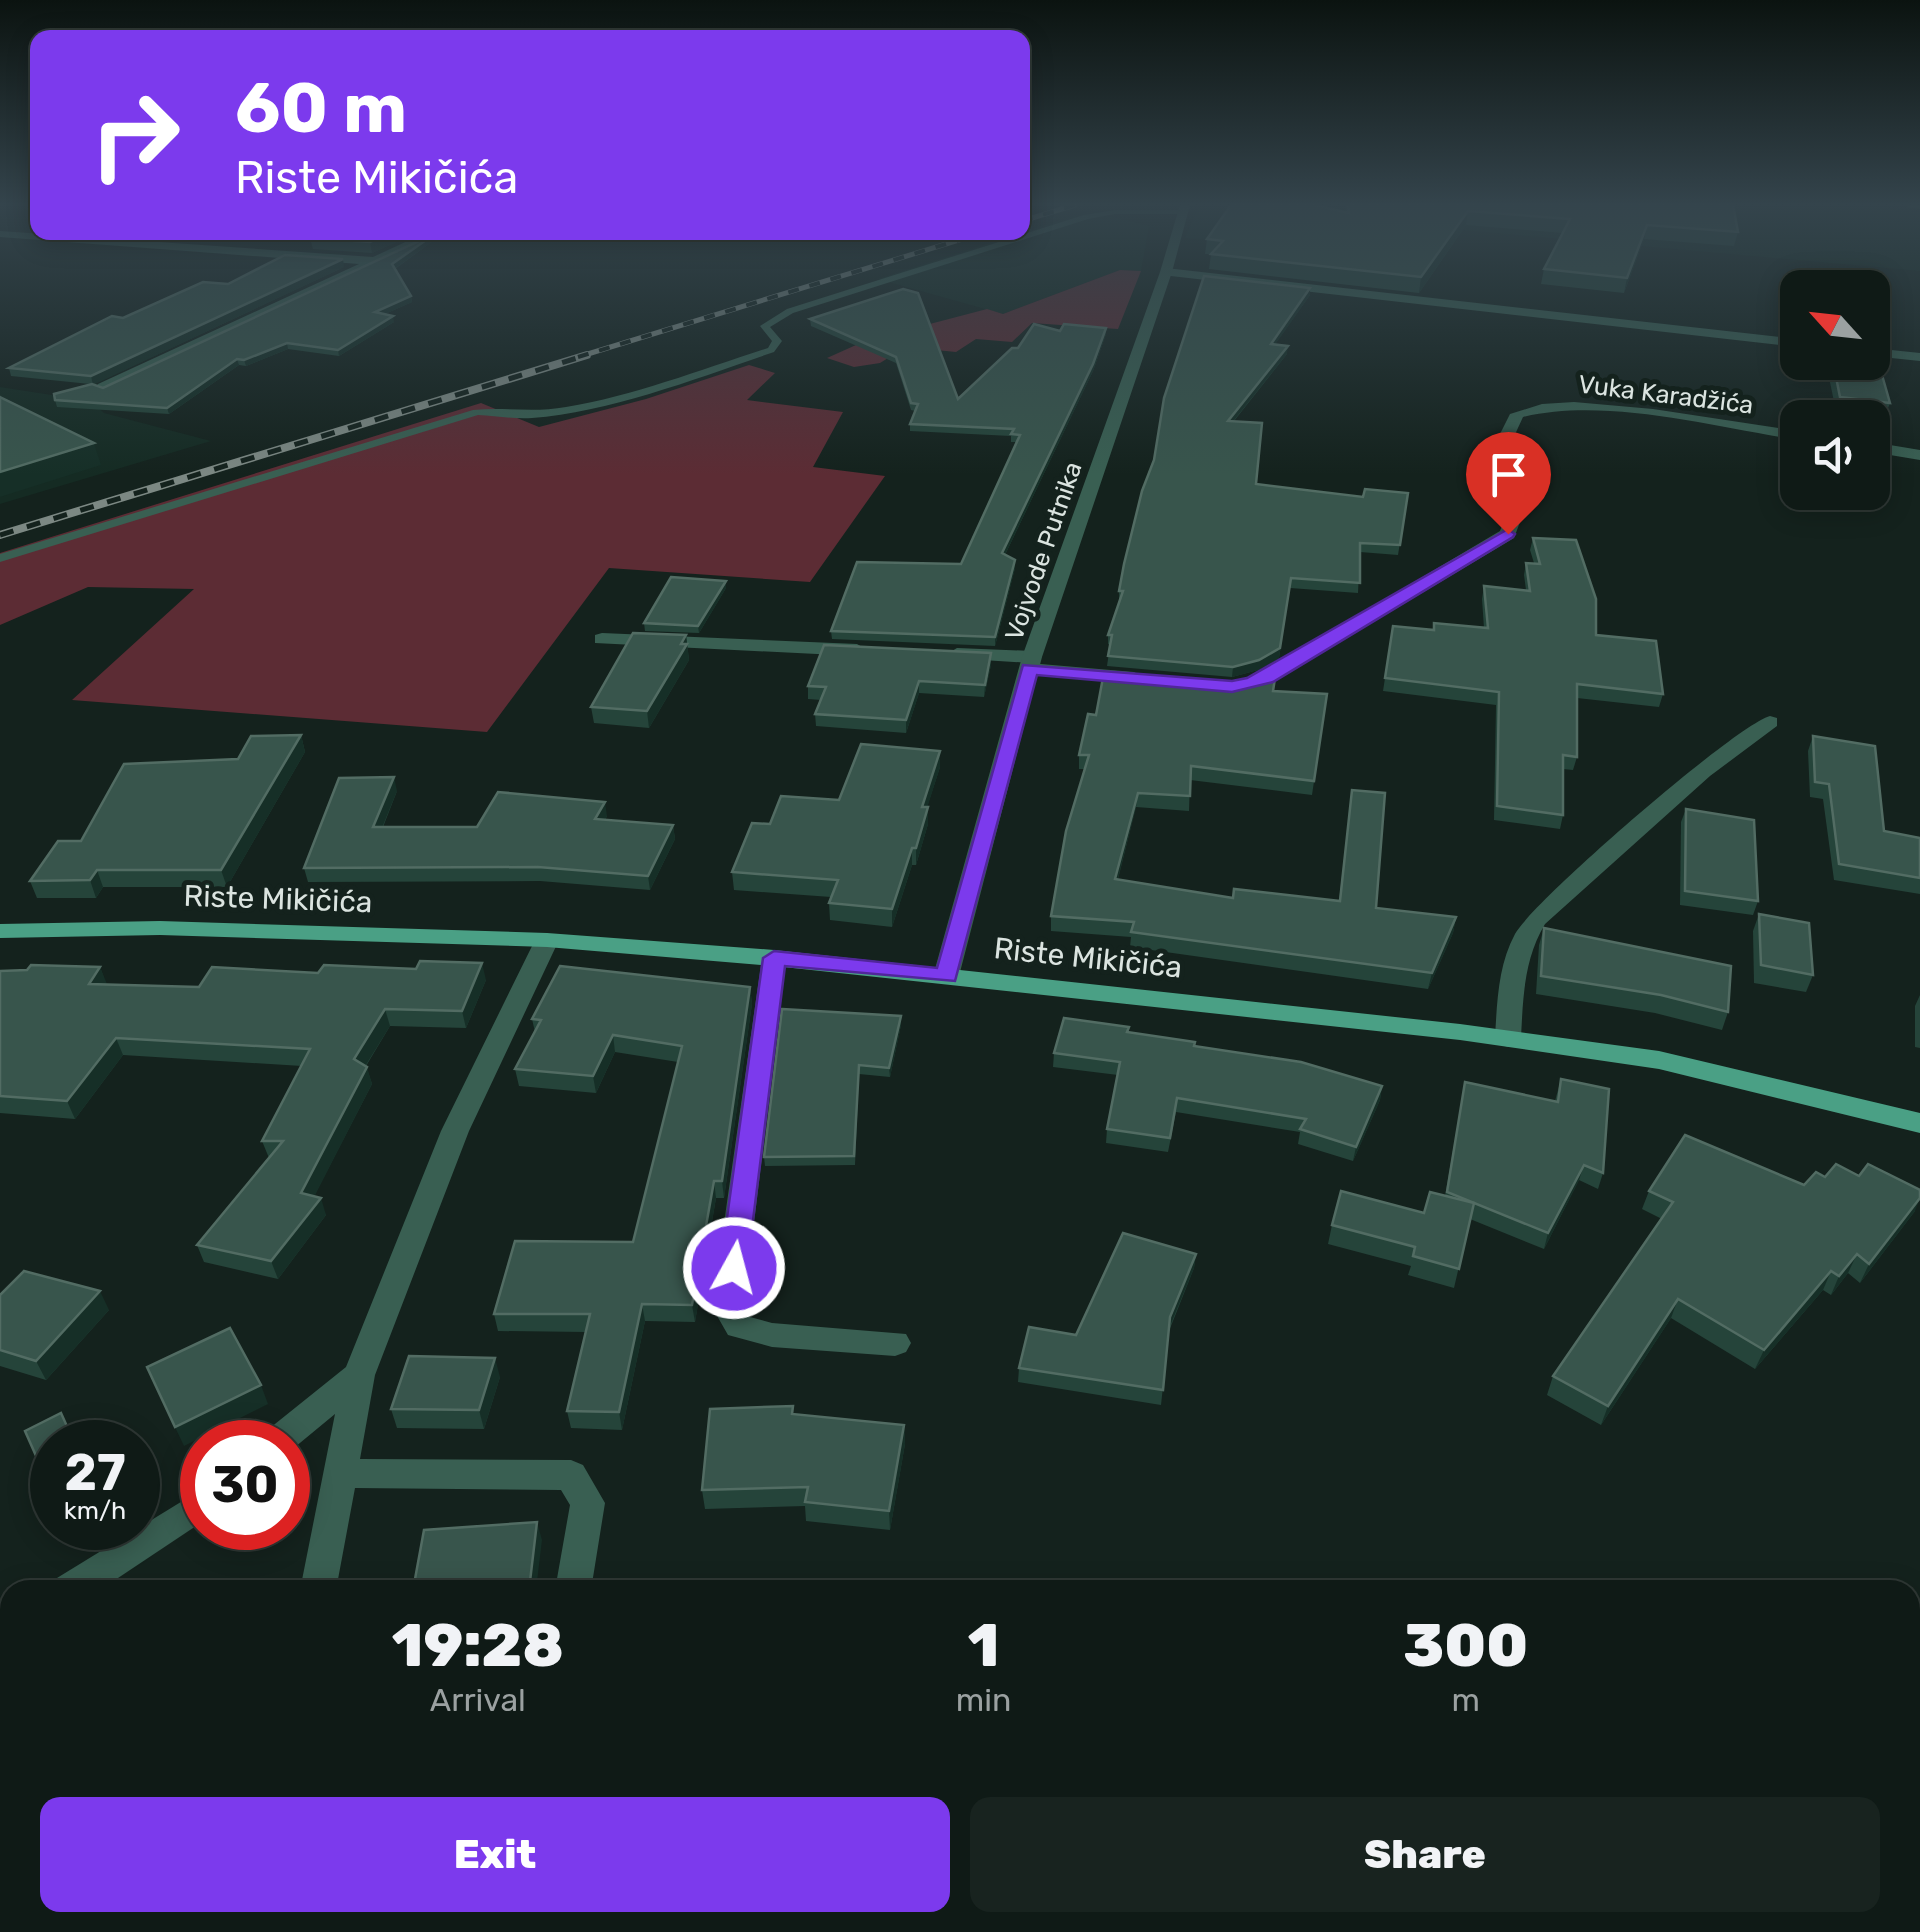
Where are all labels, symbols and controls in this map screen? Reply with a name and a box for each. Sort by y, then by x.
text: 60 m [235,67,407,150]
icon: right [70,70,200,200]
text: Riste Mikičića [235,151,518,204]
north arrow [1780,270,1890,380]
map controls [1780,270,1890,510]
street label: Vuka Karadžića [1577,369,1755,420]
button: sound [1780,400,1890,510]
pin [1466,432,1551,535]
icon: arrive [1481,447,1536,502]
street label: Vojvode Putnika [999,458,1088,644]
street label: Riste Mikičića [183,878,373,920]
street label: Riste Mikičića [992,930,1184,986]
position arrow [682,1216,786,1320]
speed limit sign: 30 [180,1420,310,1550]
text: 27 [64,1443,126,1503]
text: km/h [64,1496,126,1525]
text: 19:28 [392,1610,564,1681]
text: 1 [968,1610,999,1681]
text: 300 [1403,1610,1528,1681]
text: Arrival [430,1681,526,1719]
text: min [956,1681,1011,1719]
text: m [1451,1681,1480,1719]
button: Exit [40,1797,950,1912]
button: Share [970,1797,1880,1912]

